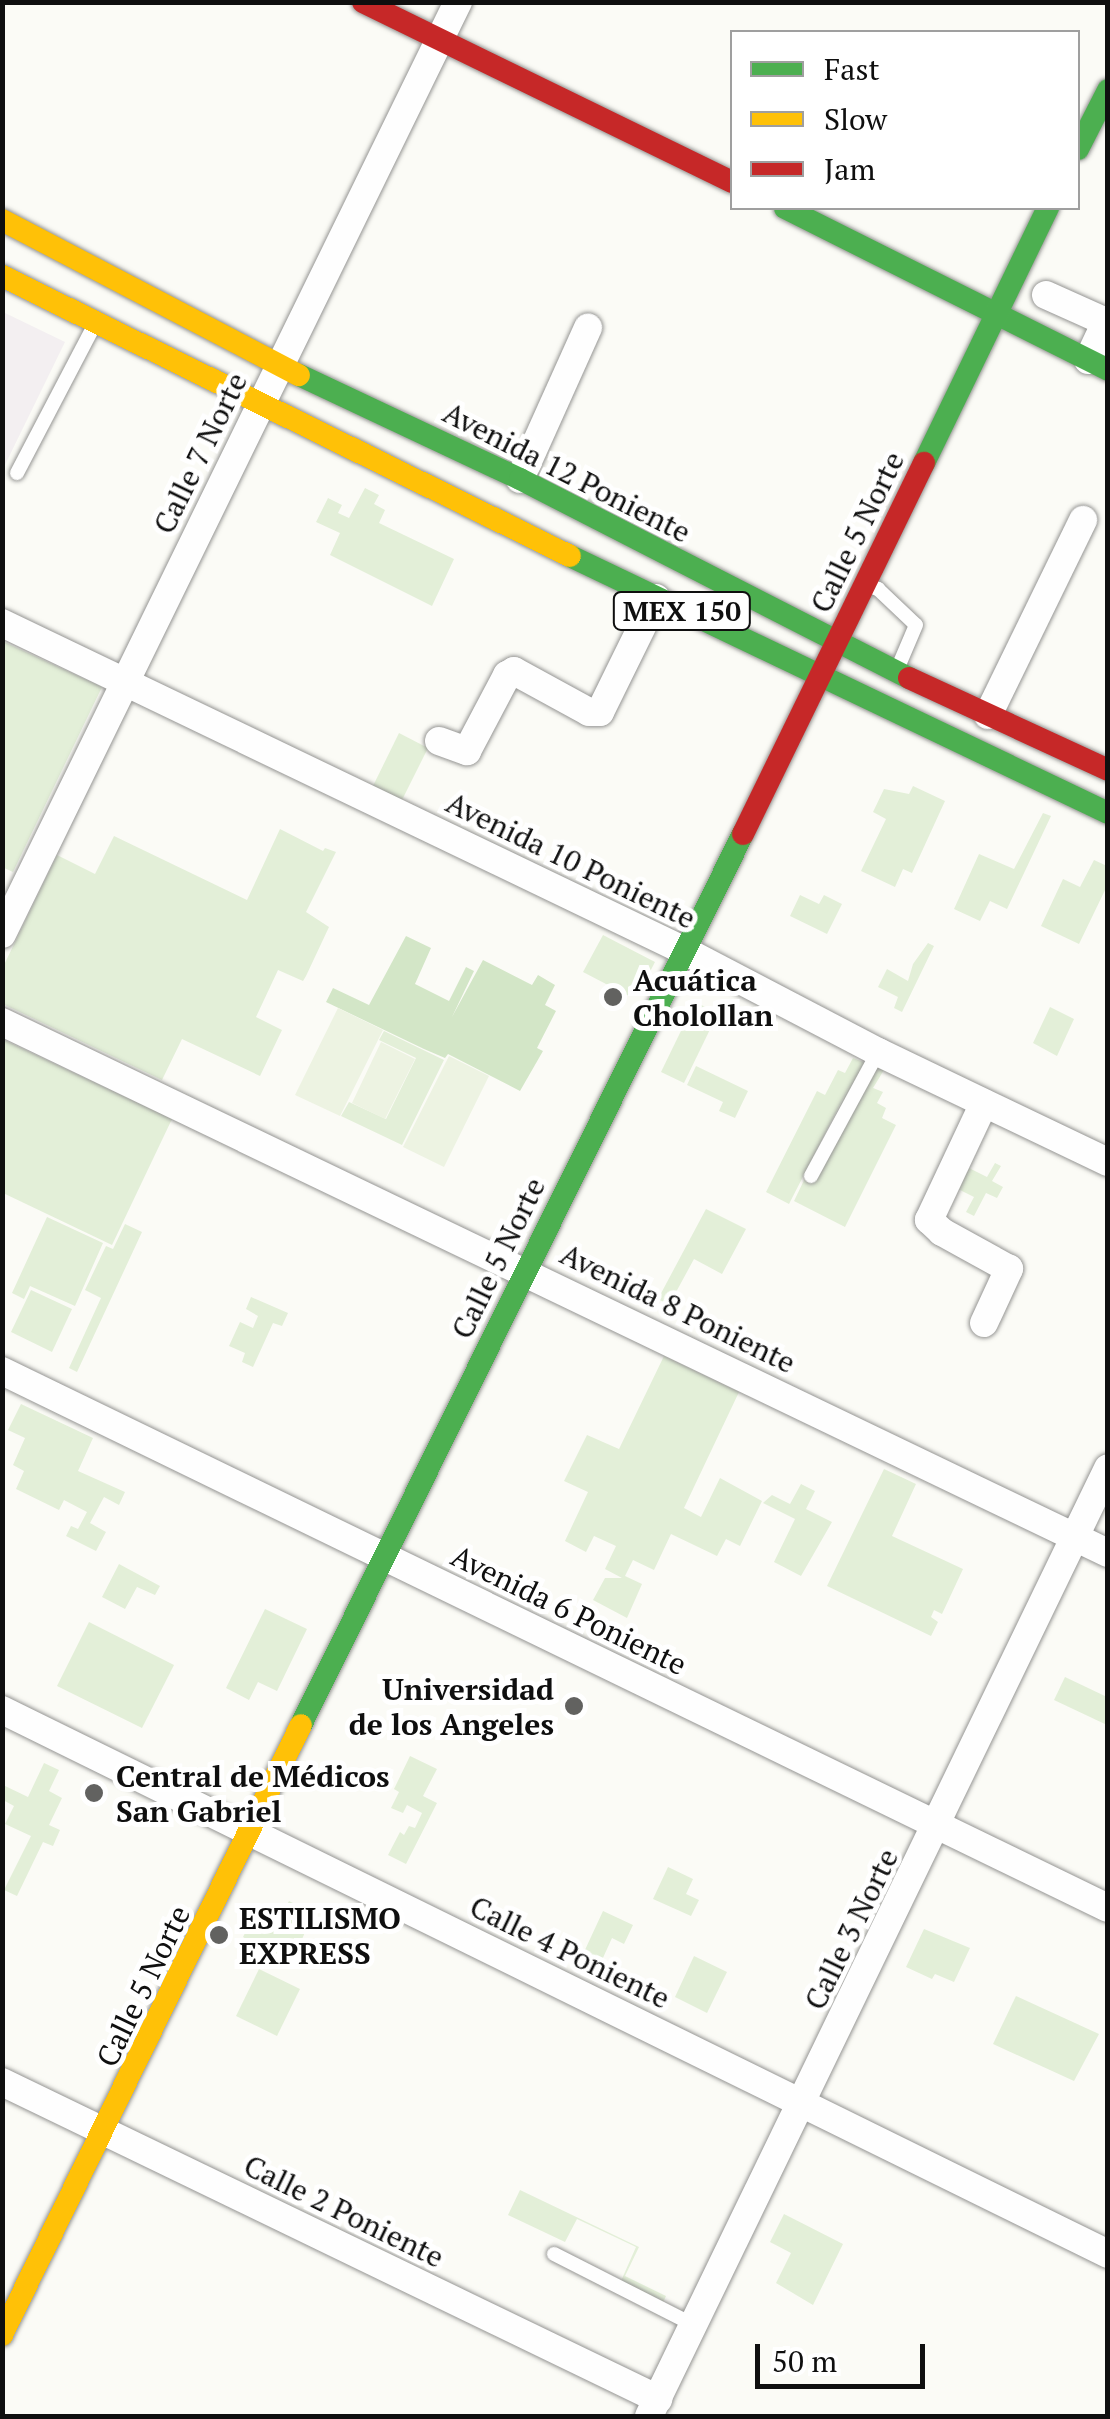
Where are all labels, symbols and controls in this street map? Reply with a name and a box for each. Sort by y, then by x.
legend [730,30,1080,210]
text: Fast [824,49,880,89]
text: Slow [824,99,887,139]
text: Jam [824,149,875,189]
street label: Calle 7 Norte [146,367,254,539]
street label: Avenida 12 Poniente [437,394,697,550]
street label: Calle 5 Norte [803,446,911,618]
road number: MEX 150 [612,588,752,634]
street label: Avenida 10 Poniente [440,784,702,936]
place label: Acuática Cholollan [633,962,773,1032]
marker: Acuática Cholollan [602,986,624,1008]
street label: Calle 5 Norte [444,1172,552,1344]
street label: Avenida 8 Poniente [555,1236,801,1380]
street label: Avenida 6 Poniente [446,1538,692,1682]
place label: Universidad de los Angeles [349,1671,554,1742]
marker: Universidad de los Angeles [563,1695,585,1717]
place label: Central de Médicos San Gabriel [116,1758,390,1828]
marker: Central de Médicos San Gabriel [81,1780,107,1806]
street label: Calle 3 Norte [797,1843,905,2015]
street label: Calle 4 Poniente [464,1888,676,2016]
street label: Calle 5 Norte [89,1900,197,2072]
place label: ESTILISMO EXPRESS [239,1900,401,1970]
marker: ESTILISMO EXPRESS [208,1924,230,1946]
street label: Calle 2 Poniente [238,2147,450,2275]
scale bar [760,2324,930,2386]
text: 50 m [772,2341,837,2381]

